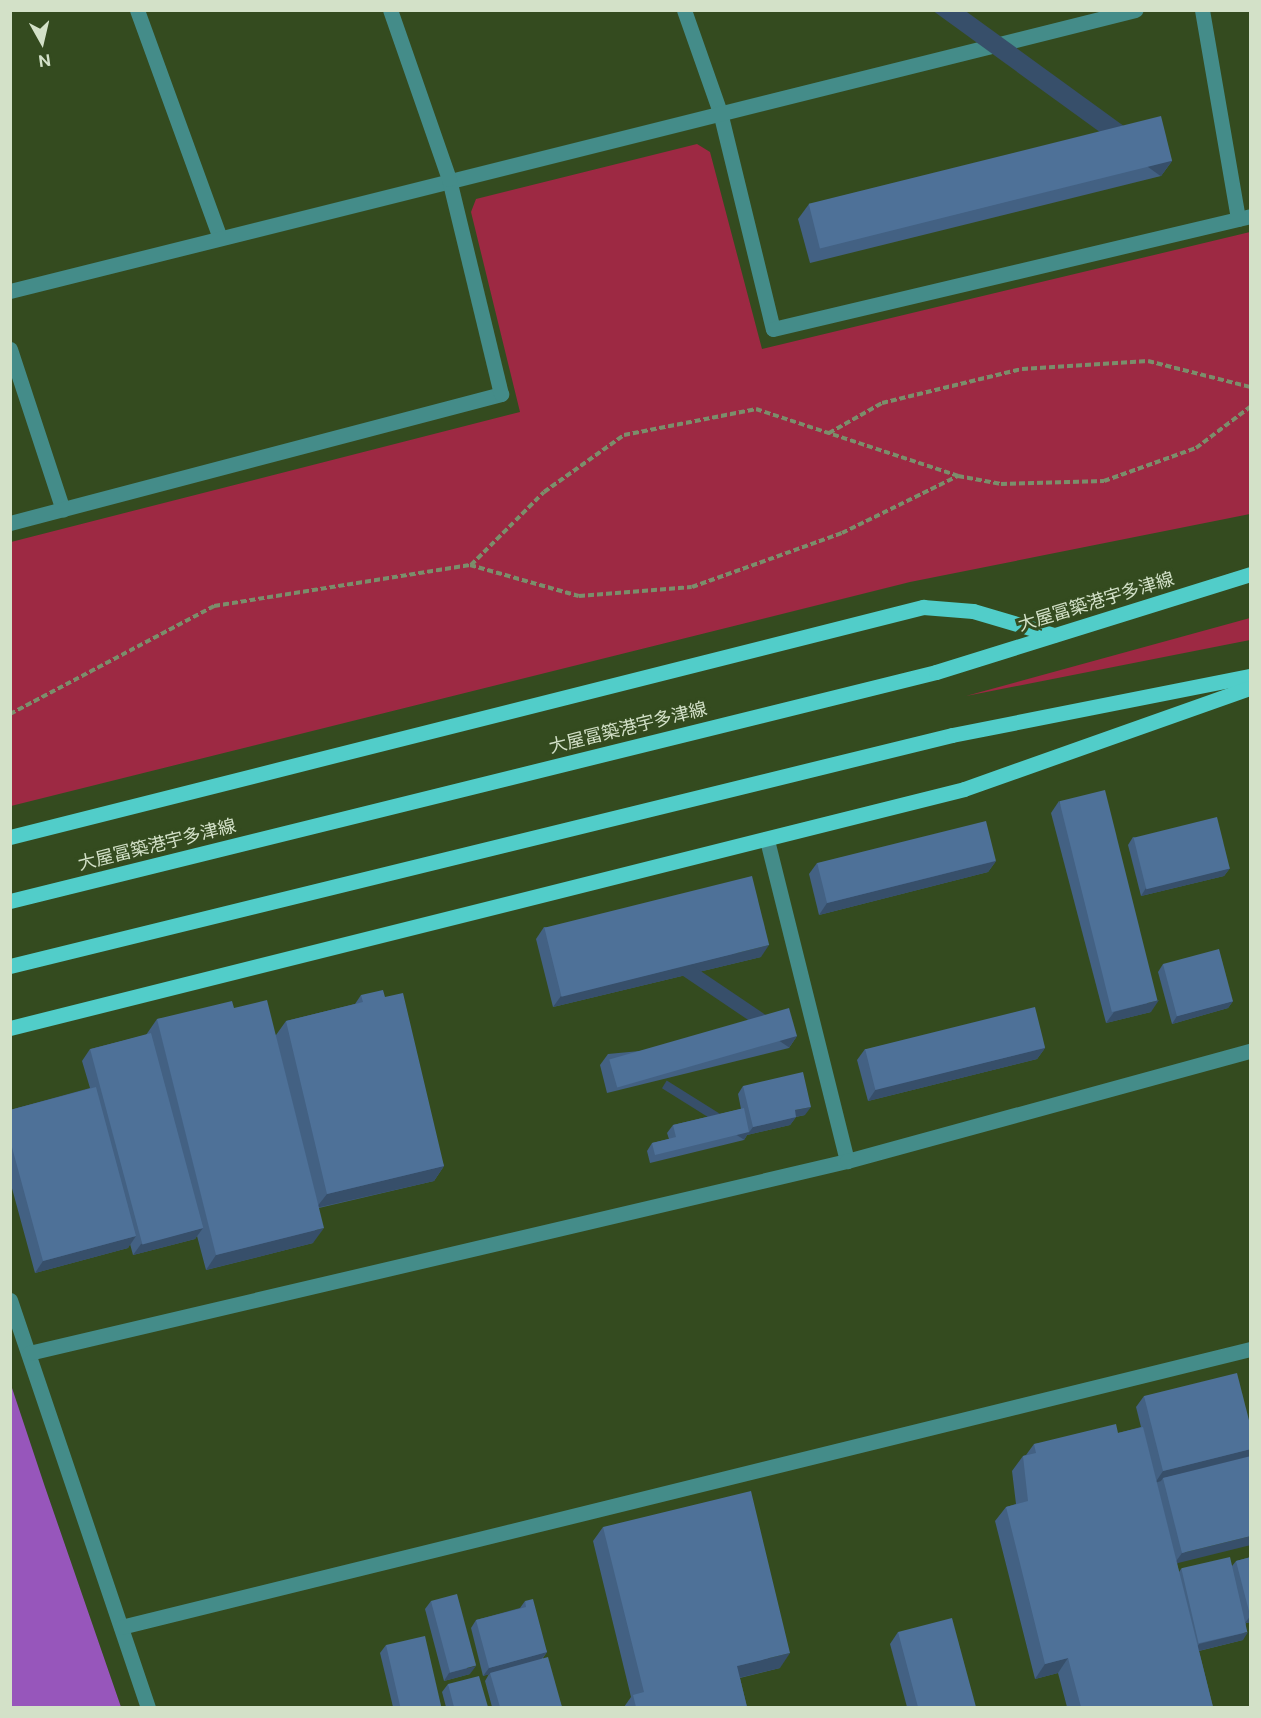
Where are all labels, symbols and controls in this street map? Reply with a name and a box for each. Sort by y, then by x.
north arrow [12,12,72,72]
text: N [37,50,52,71]
street label: 大屋冨築港宇多津線 [1015,568,1177,636]
street label: 大屋冨築港宇多津線 [547,698,709,758]
street label: 大屋冨築港宇多津線 [76,815,238,875]

